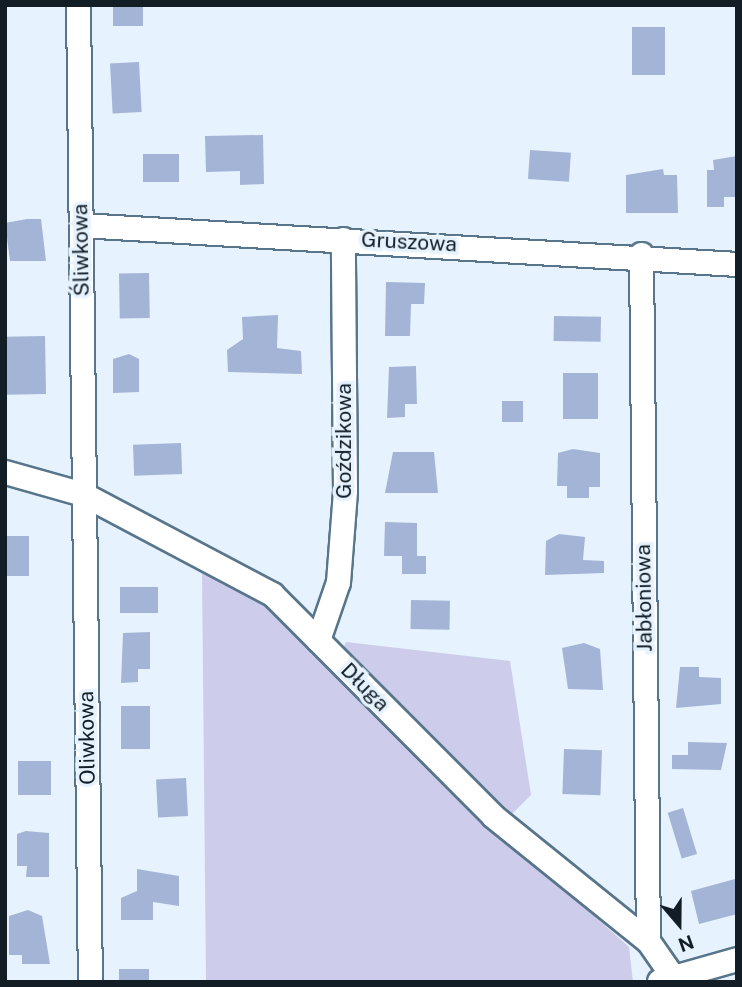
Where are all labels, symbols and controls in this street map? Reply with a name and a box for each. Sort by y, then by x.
street label: Śliwkowa [68,203,94,297]
street label: Gruszowa [360,227,458,257]
street label: Goździkowa [331,383,357,499]
street label: Jabłoniowa [630,544,658,652]
street label: Długa [336,658,394,716]
street label: Oliwkowa [74,691,100,785]
north arrow [644,889,714,959]
text: N [675,931,697,957]

